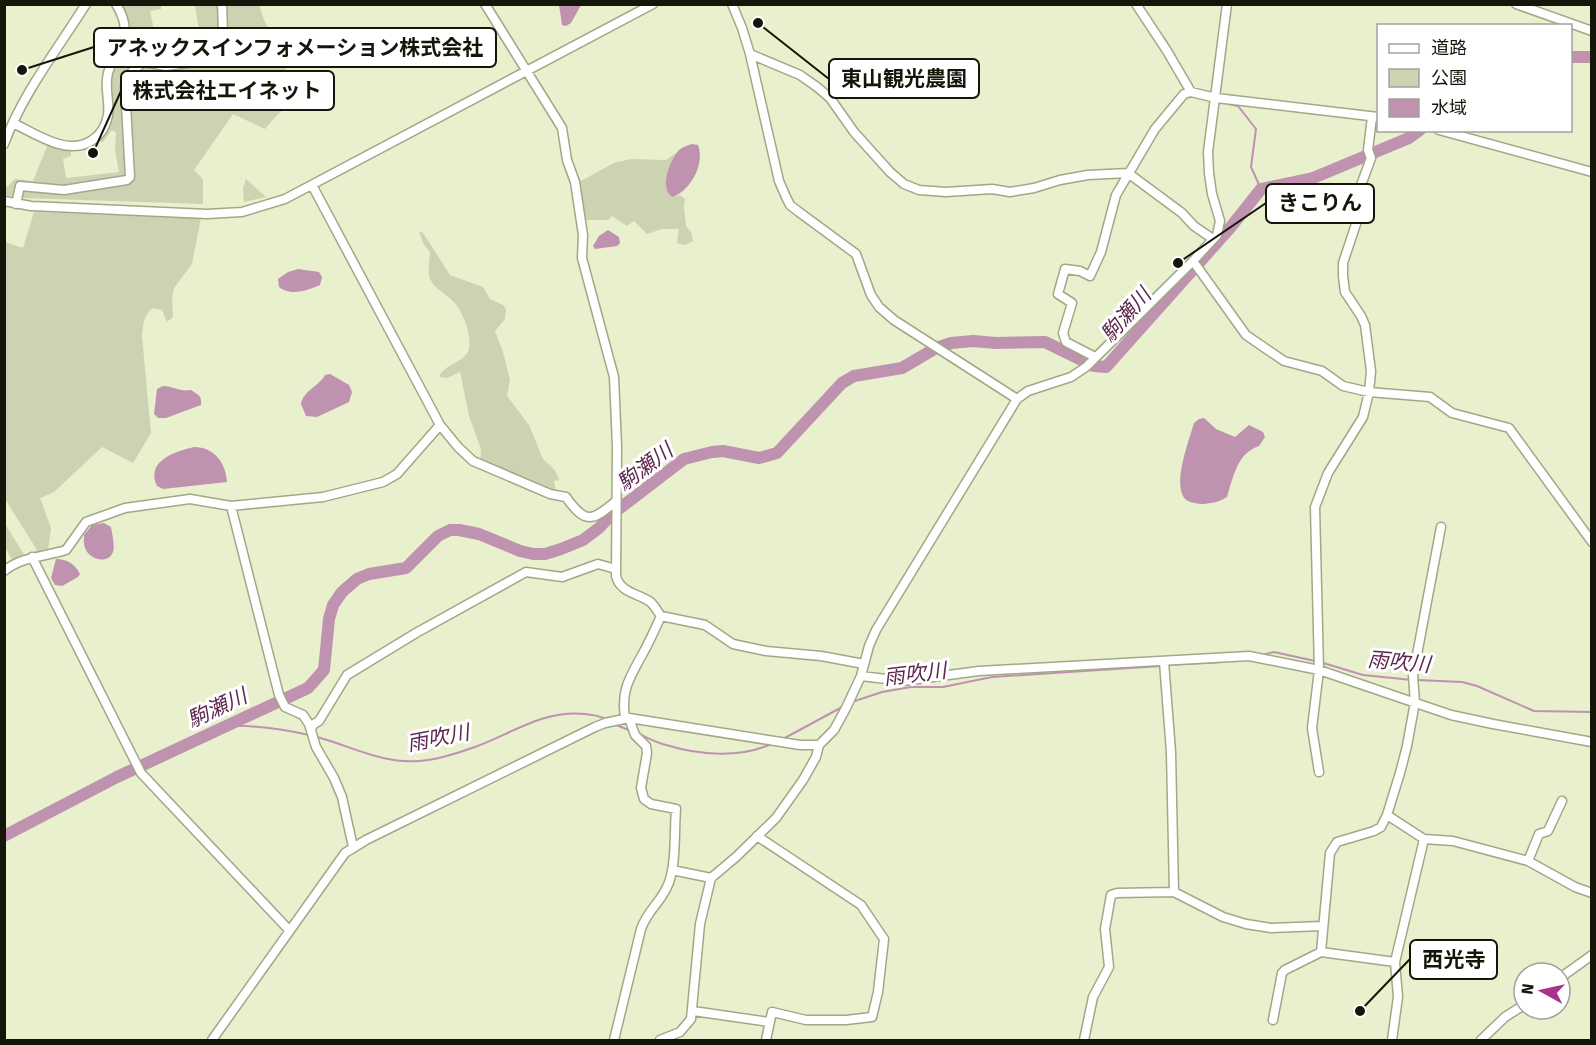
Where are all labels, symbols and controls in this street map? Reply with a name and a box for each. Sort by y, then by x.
legend [1377,24,1572,132]
callout: アネックスインフォメーション株式会社 [94,28,496,67]
text: アネックスインフォメーション株式会社 [107,35,483,61]
text: 道路 [1431,37,1467,59]
callout: 東山観光農園 [829,59,979,98]
text: 東山観光農園 [841,66,967,92]
text: 公園 [1431,67,1467,89]
callout: 株式会社エイネット [121,71,334,110]
text: 株式会社エイネット [133,78,322,104]
text: 水域 [1431,97,1467,119]
callout: きこりん [1266,184,1374,223]
text: きこりん [1278,190,1362,216]
water label: 駒瀬川 [1096,281,1158,347]
water label: 駒瀬川 [612,436,680,496]
water label: 雨吹川 [1366,646,1434,678]
water label: 雨吹川 [882,657,950,691]
water label: 駒瀬川 [183,682,253,733]
water label: 雨吹川 [405,719,473,757]
callout: 西光寺 [1410,940,1497,979]
text: 西光寺 [1423,947,1486,973]
north arrow [1512,961,1572,1021]
text: N [1517,982,1538,996]

